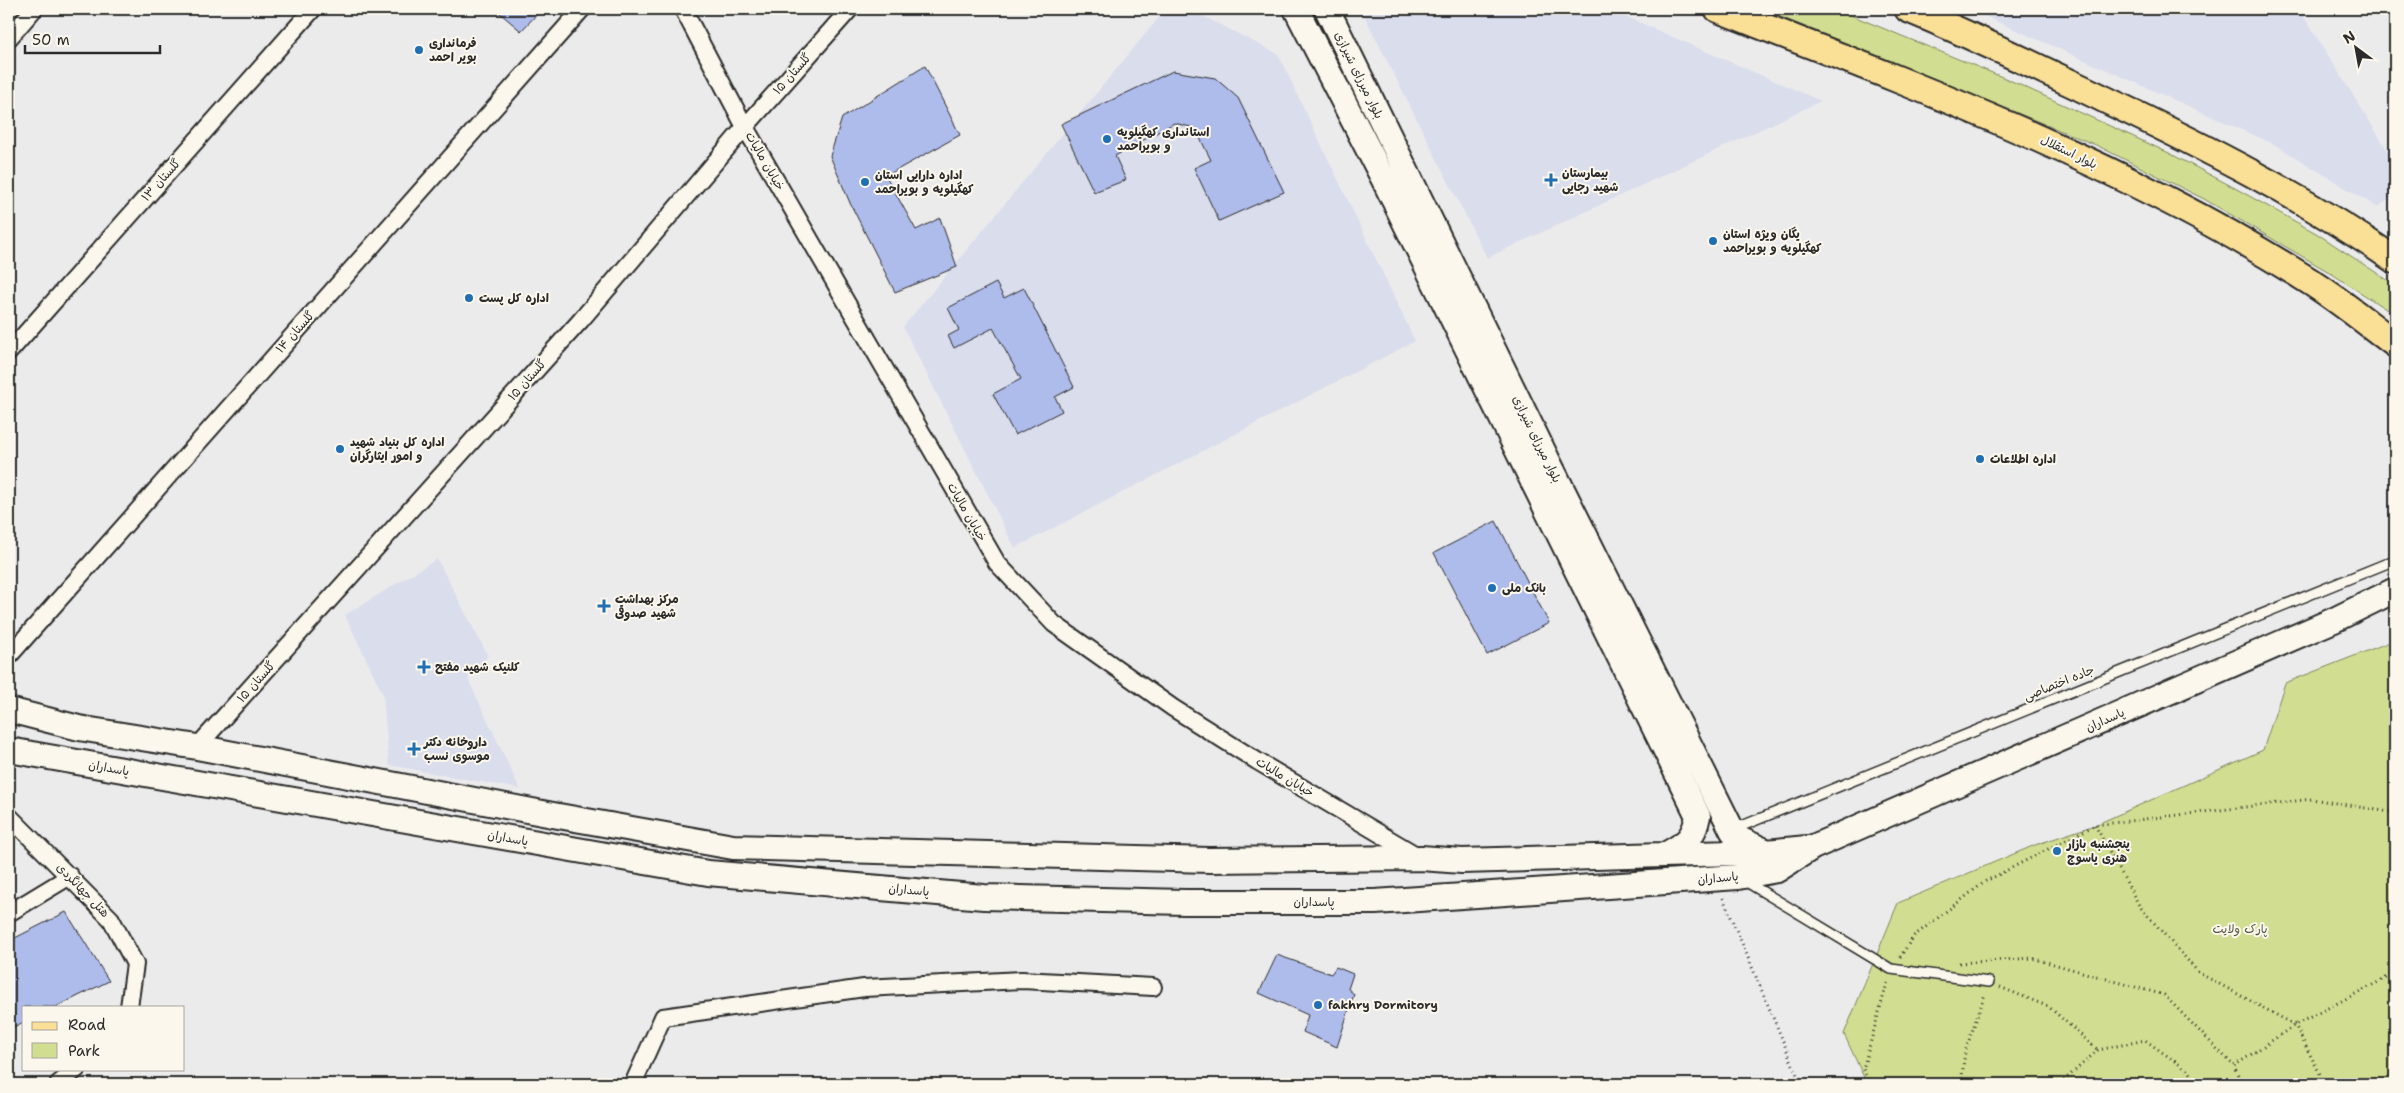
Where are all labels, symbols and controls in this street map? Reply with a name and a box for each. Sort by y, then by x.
scale bar [25,22,160,54]
north arrow [2332,22,2382,72]
text: N [2340,26,2359,48]
street label: بلوار میرزای شیرازی [1331,29,1387,121]
text: 50 m [32,30,70,50]
place label: فرمانداری بویر احمد [429,35,477,65]
marker: فرمانداری بویر احمد [413,44,425,56]
street label: گلستان ۱۵ [769,50,815,98]
place label: استانداری کهگیلویه و بویراحمد [1117,124,1209,154]
street label: خیابان مالیات [742,129,788,193]
street label: بلوار استقلال [2038,131,2100,173]
marker: استانداری کهگیلویه و بویراحمد [1101,133,1113,145]
street label: گلستان ۱۳ [138,155,184,205]
place label: بیمارستان شهید رجایی [1562,165,1618,195]
place label: اداره دارایی استان کهگیلویه و بویراحمد [875,167,974,197]
marker: بیمارستان شهید رجایی [1544,173,1558,187]
marker: اداره دارایی استان کهگیلویه و بویراحمد [859,176,871,188]
place label: یگان ویژه استان کهگیلویه و بویراحمد [1723,226,1822,256]
marker: یگان ویژه استان کهگیلویه و بویراحمد [1707,235,1719,247]
place label: اداره کل پست [479,290,549,306]
marker: اداره کل پست [463,292,475,304]
street label: گلستان ۱۴ [272,308,318,356]
street label: گلستان ۱۵ [504,356,550,404]
street label: بلوار میرزای شیرازی [1509,393,1565,485]
place label: اداره کل بنیاد شهید و امور ایثارگران [350,434,444,464]
marker: اداره کل بنیاد شهید و امور ایثارگران [334,443,346,455]
place label: اداره اطلاعات [1990,451,2056,467]
marker: اداره اطلاعات [1974,453,1986,465]
street label: خیابان مالیات [944,480,990,544]
place label: بانک ملی [1502,580,1546,596]
marker: بانک ملی [1486,582,1498,594]
place label: مرکز بهداشت شهید صدوقی [615,591,679,621]
marker: مرکز بهداشت شهید صدوقی [597,599,611,613]
street label: گلستان ۱۵ [233,658,279,706]
place label: کلنیک شهید مفتح [435,659,520,675]
marker: کلنیک شهید مفتح [417,660,431,674]
street label: جاده اختصاصی [2021,662,2097,704]
street label: پاسداران [2083,704,2127,736]
place label: داروخانه دكتر موسوی نسب [423,734,490,764]
marker: داروخانه دكتر موسوی نسب [408,743,420,755]
street label: خیابان مالیات [1253,753,1317,801]
street label: پاسداران [87,757,131,779]
street label: پاسداران [486,827,530,849]
place label: پنجشنبه بازار هنری یاسوج [2066,836,2130,866]
marker: پنجشنبه بازار هنری یاسوج [2051,845,2063,857]
street label: هتل جهانگردی [53,859,113,921]
street label: پاسداران [1697,868,1739,888]
street label: پاسداران [888,880,930,900]
street label: پاسداران [1293,894,1335,910]
park label: پارک ولایت [2213,921,2267,937]
place label: fakhry Dormitory [1328,997,1438,1013]
marker: fakhry Dormitory [1312,999,1324,1011]
legend [22,1006,185,1070]
text: Road [68,1015,106,1035]
text: Park [68,1041,100,1061]

